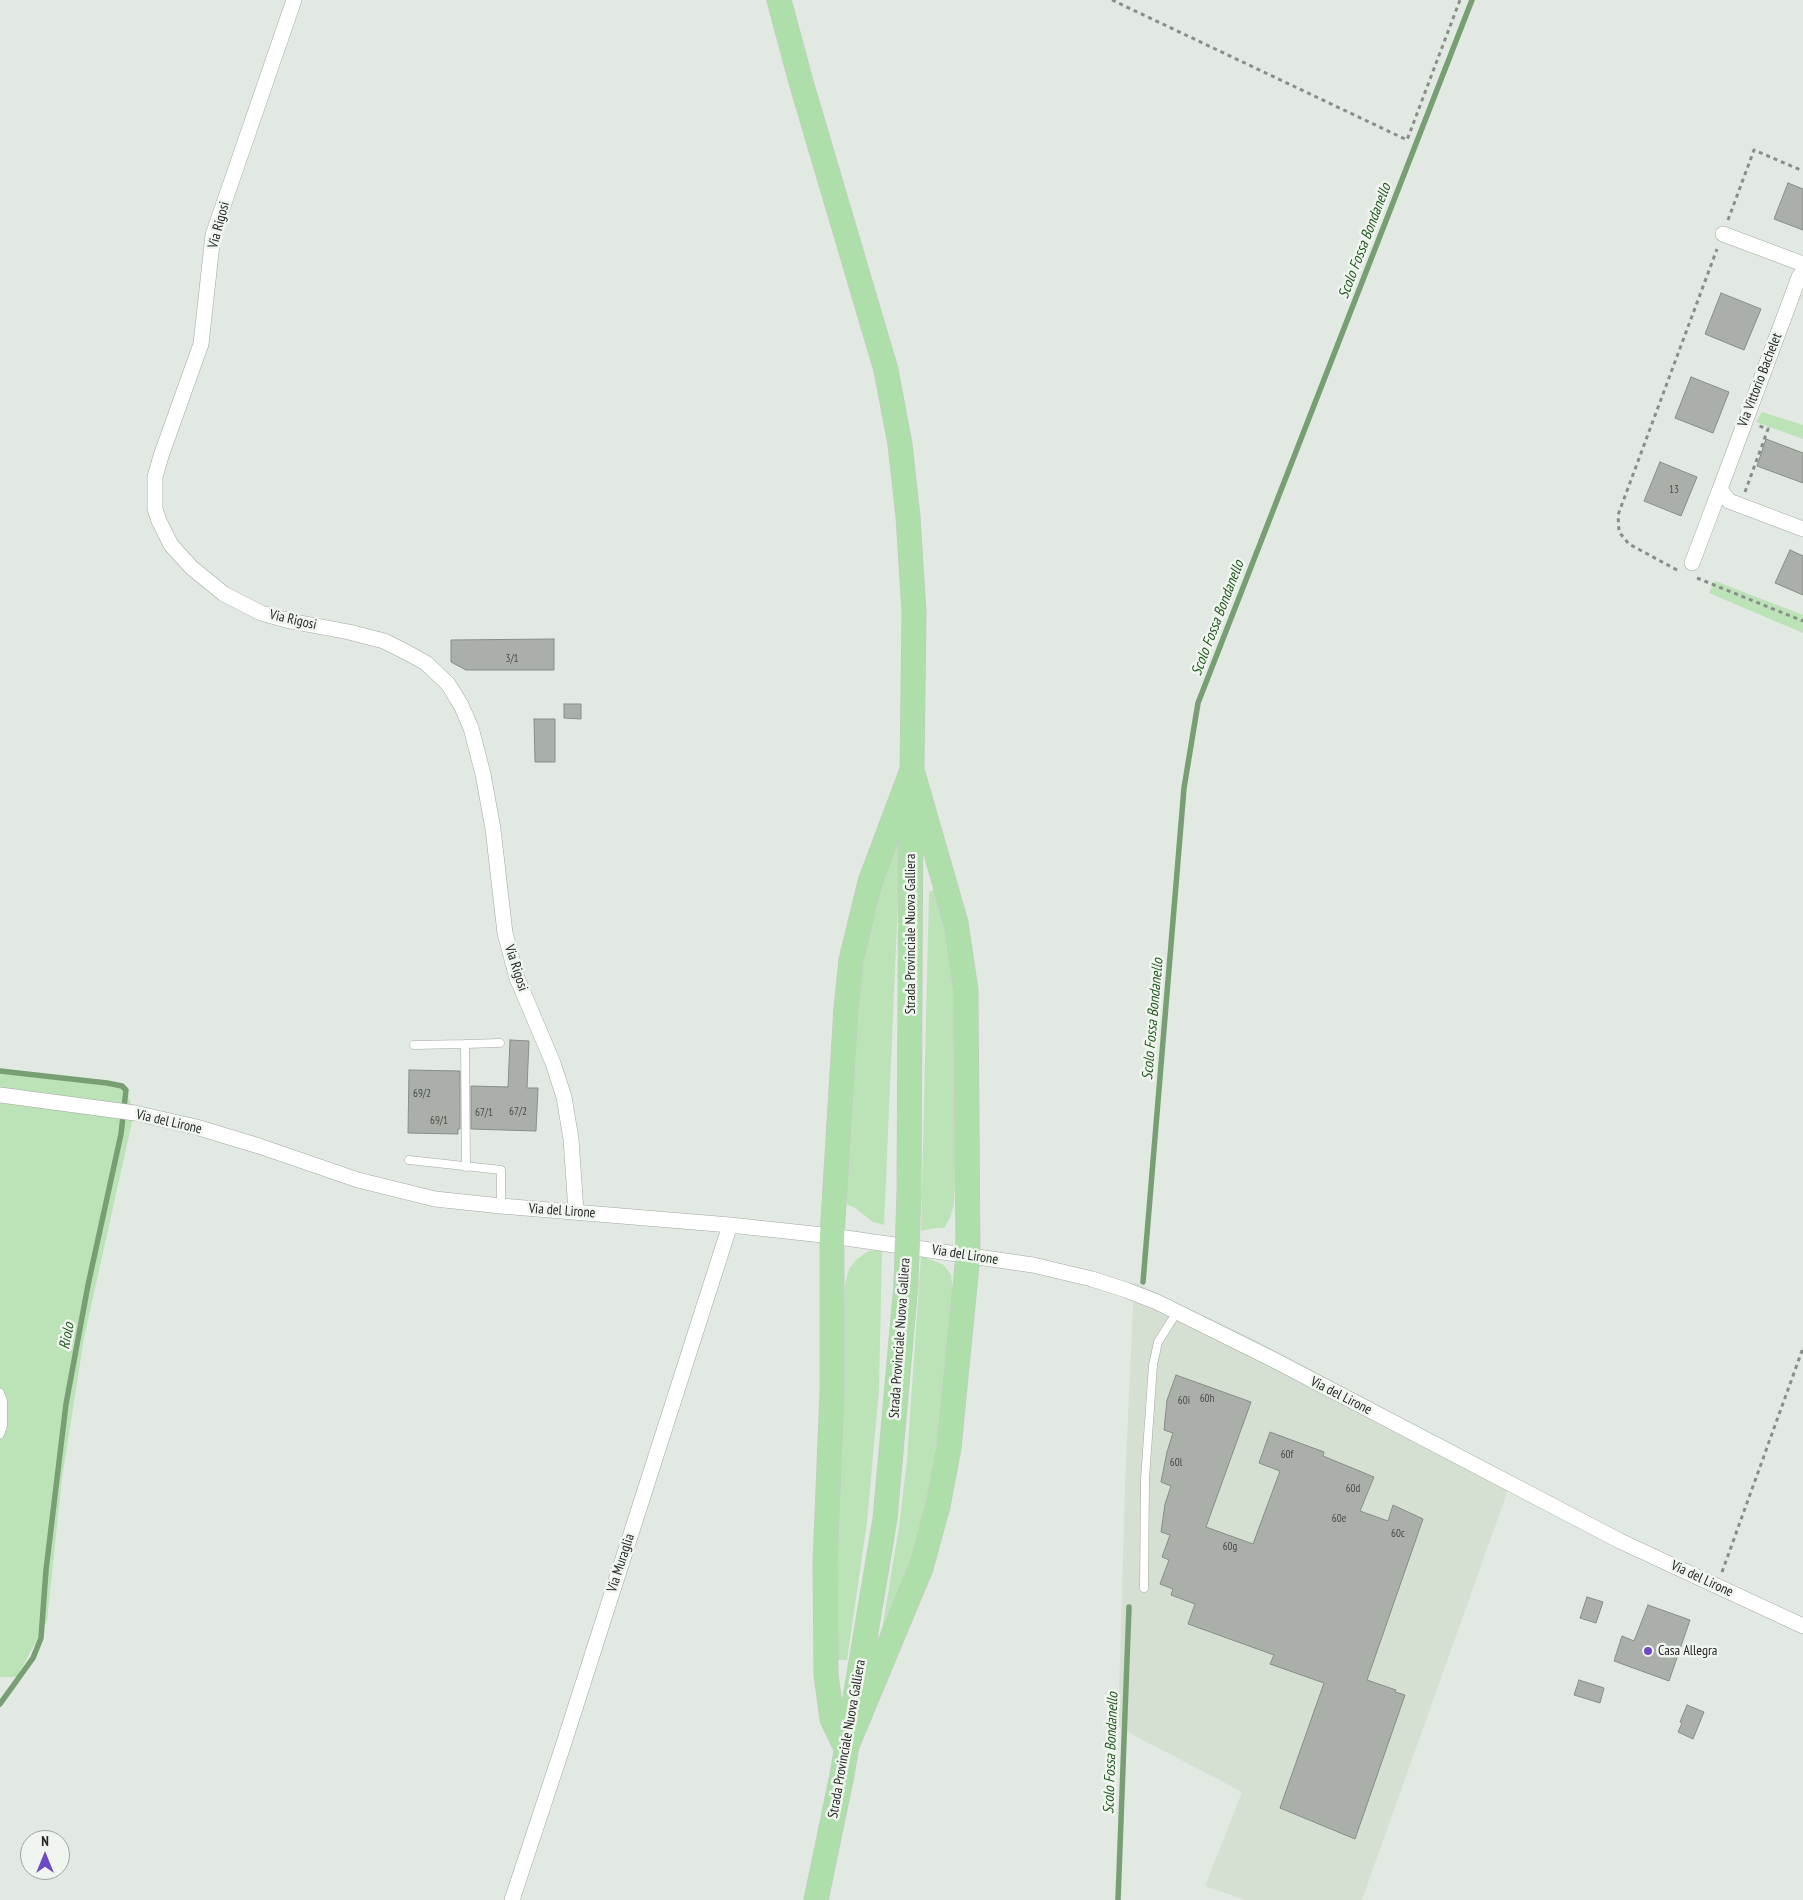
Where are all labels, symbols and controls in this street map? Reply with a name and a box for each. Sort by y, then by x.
water label: Scolo Fossa Bondanello [1335,181,1395,301]
street label: Via Rigosi [205,200,233,250]
street label: Via Vittorio Bachelet [1734,331,1786,429]
house number: 13 [1669,483,1679,497]
water label: Scolo Fossa Bondanello [1188,558,1248,678]
street label: Via Rigosi [268,606,318,634]
house number: 3/1 [505,652,519,666]
street label: Strada Provinciale Nuova Galliera [903,854,919,1014]
street label: Via Rigosi [501,943,531,993]
water label: Scolo Fossa Bondanello [1139,957,1167,1081]
house number: 69/2 [413,1087,431,1101]
house number: 67/2 [509,1105,527,1119]
street label: Via del Lirone [135,1106,203,1138]
house number: 67/1 [475,1106,493,1120]
house number: 69/1 [430,1114,448,1128]
street label: Via del Lirone [528,1200,596,1222]
street label: Via del Lirone [931,1241,999,1269]
street label: Strada Provinciale Nuova Galliera [886,1257,914,1419]
water label: Riolo [56,1321,78,1351]
street label: Via del Lirone [1307,1373,1375,1419]
house number: 60h [1200,1392,1214,1406]
house number: 60i [1178,1394,1190,1408]
house number: 60f [1281,1448,1293,1462]
house number: 60l [1170,1456,1182,1470]
house number: 60d [1346,1482,1360,1496]
house number: 60e [1332,1512,1346,1526]
house number: 60c [1391,1527,1405,1541]
street label: Via Muraglia [604,1532,638,1594]
house number: 60g [1223,1540,1237,1554]
street label: Via del Lirone [1668,1557,1736,1601]
place label: Casa Allegra [1658,1643,1717,1659]
marker: Casa Allegra [1642,1645,1654,1657]
street label: Strada Provinciale Nuova Galliera [825,1658,869,1820]
water label: Scolo Fossa Bondanello [1100,1692,1122,1814]
north arrow [20,1830,70,1880]
text: N [41,1832,49,1850]

